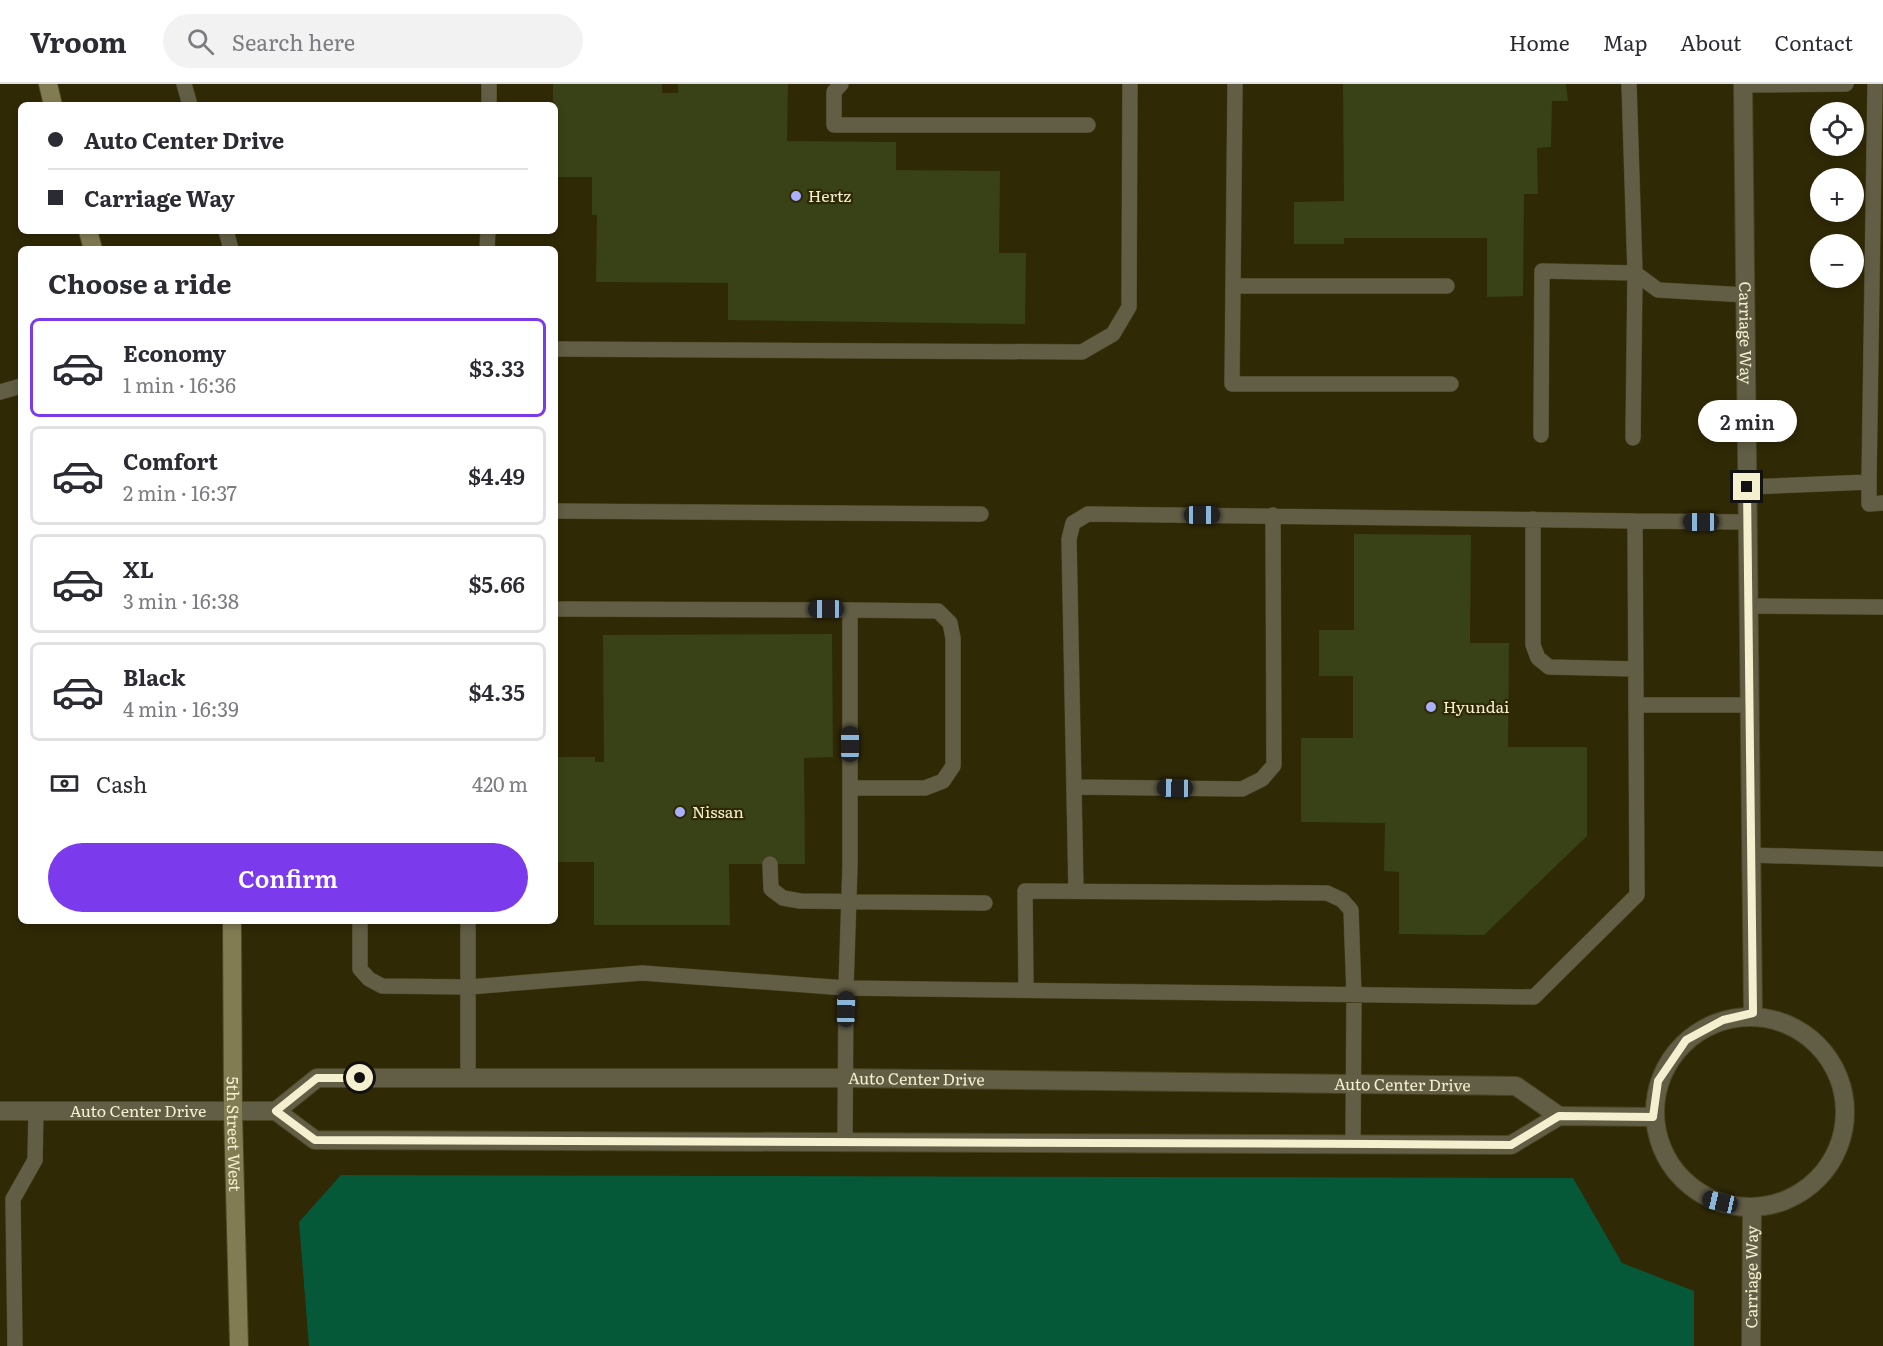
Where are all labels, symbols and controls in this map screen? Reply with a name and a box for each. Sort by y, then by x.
search box [163,14,583,68]
text: Vroom [30,20,127,62]
icon: search [184,25,217,58]
text: Search here [232,25,355,58]
text: Home [1509,26,1570,57]
text: Map [1603,26,1647,57]
text: About [1680,26,1742,57]
text: Contact [1775,26,1853,57]
map controls [1810,102,1864,288]
button: locate [1810,102,1864,156]
text: Auto Center Drive [84,123,284,156]
button: + [1810,168,1864,222]
text: Carriage Way [84,181,235,214]
place label: Hertz [808,183,851,207]
marker: Hertz [789,189,803,203]
button: − [1810,234,1864,288]
text: Choose a ride [48,262,231,302]
street label: Carriage Way [1734,281,1759,385]
text: Economy [123,336,226,369]
icon: car [51,341,105,395]
text: $3.33 [469,351,525,384]
text: 1 min · 16:36 [123,369,236,399]
callout: 2 min [1698,400,1796,442]
text: 2 min [1720,406,1775,436]
text: Comfort [123,444,218,477]
icon: car [51,449,105,503]
text: $4.49 [468,459,525,492]
route end [1733,473,1760,500]
text: 2 min · 16:37 [123,477,237,507]
car [1184,506,1220,524]
car [1683,513,1719,531]
text: XL [123,552,154,585]
icon: car [51,557,105,611]
text: $5.66 [468,567,525,600]
text: 3 min · 16:38 [123,585,239,615]
car [808,600,844,618]
text: Black [123,660,185,693]
icon: car [51,665,105,719]
text: $4.35 [468,675,525,708]
text: 4 min · 16:39 [123,693,239,723]
place label: Hyundai [1443,694,1509,718]
marker: Hyundai [1424,700,1438,714]
car [841,726,859,762]
icon: cash [48,767,81,800]
text: Cash [96,767,147,800]
text: 420 m [472,768,528,798]
car [1157,779,1193,797]
place label: Nissan [692,799,744,823]
marker: Nissan [673,805,687,819]
button: Confirm [48,843,528,912]
car [837,991,855,1027]
route start [346,1064,373,1091]
street label: Auto Center Drive [848,1065,985,1091]
street label: Auto Center Drive [1334,1071,1471,1096]
street label: 5th Street West [222,1076,248,1192]
street label: Auto Center Drive [70,1098,206,1122]
car [1700,1189,1740,1215]
street label: Carriage Way [1738,1225,1763,1329]

